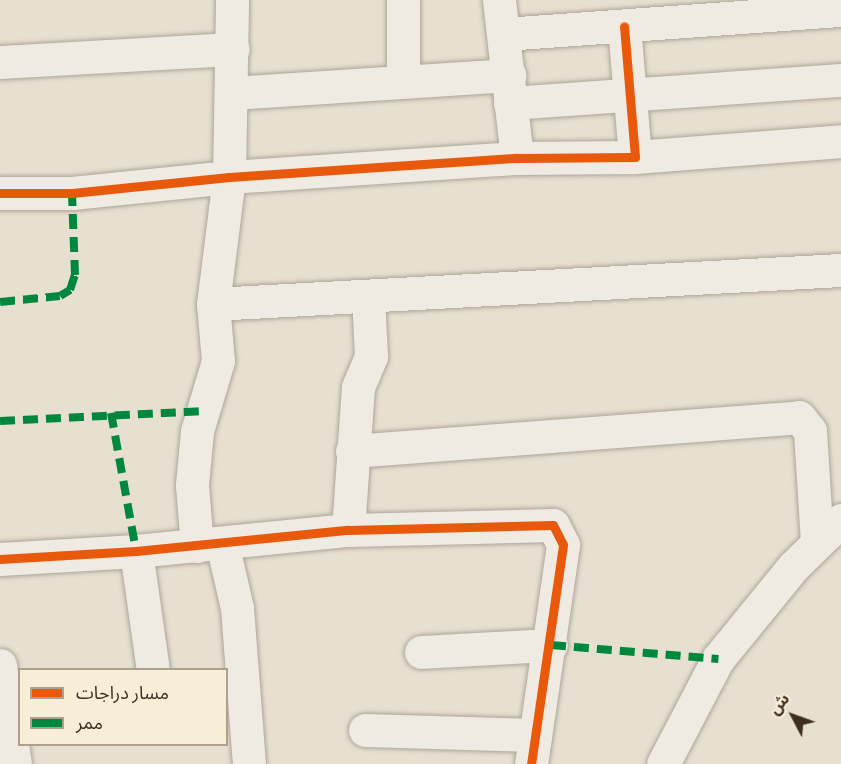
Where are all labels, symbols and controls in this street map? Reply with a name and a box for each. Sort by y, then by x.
legend [18,668,228,746]
text: مسار دراجات [76,682,169,704]
north arrow [763,686,823,746]
text: ش [765,689,793,718]
text: ممر [76,712,103,734]

